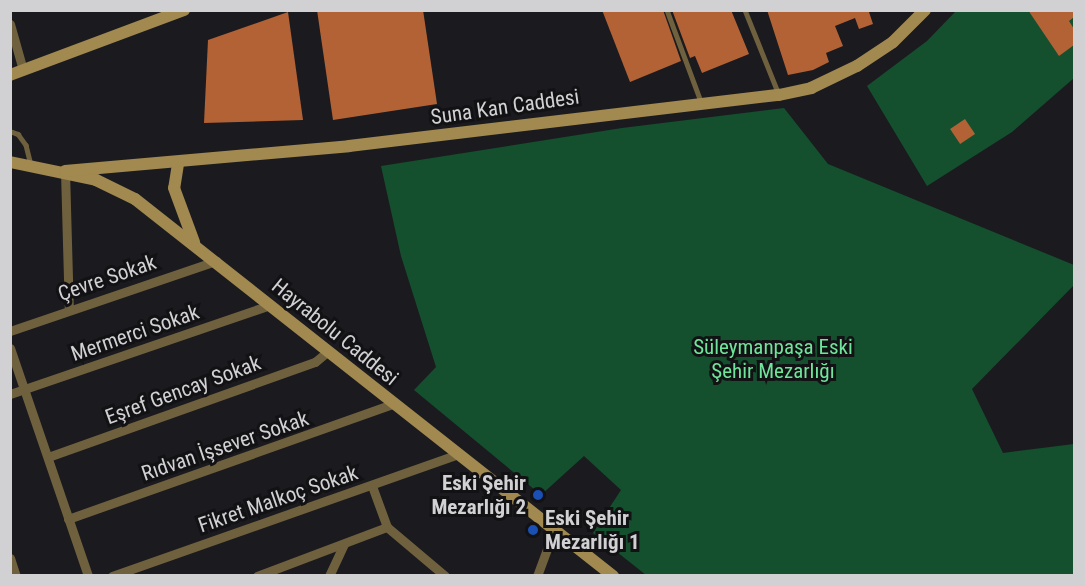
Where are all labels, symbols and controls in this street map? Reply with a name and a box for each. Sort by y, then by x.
street label: Suna Kan Caddesi [429,84,581,130]
street label: Çevre Sokak [55,250,159,306]
street label: Hayrabolu Caddesi [267,273,403,391]
street label: Mermerci Sokak [68,299,202,367]
park label: Süleymanpaşa Eski Şehir Mezarlığı [693,334,853,384]
street label: Eşref Gencay Sokak [102,350,264,430]
street label: Rıdvan İşsever Sokak [138,406,312,486]
street label: Fikret Malkoç Sokak [195,460,361,538]
place label: Eski Şehir Mezarlığı 2 [431,470,526,520]
marker: Eski Şehir Mezarlığı 2 [531,488,545,502]
place label: Eski Şehir Mezarlığı 1 [545,505,640,555]
marker: Eski Şehir Mezarlığı 1 [526,523,540,537]

